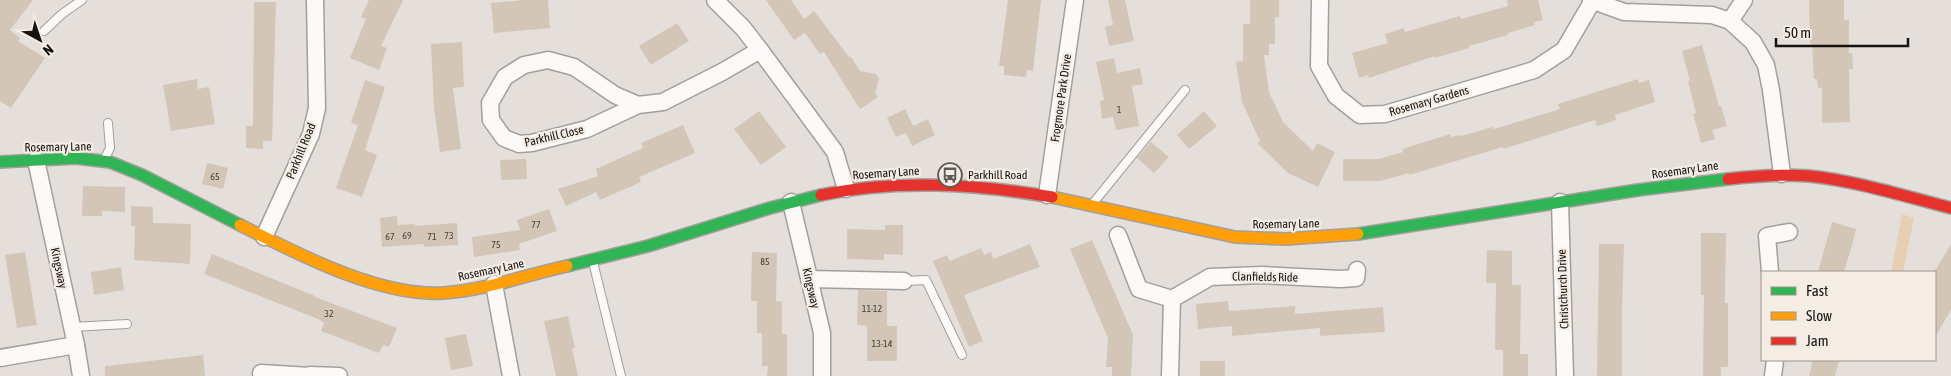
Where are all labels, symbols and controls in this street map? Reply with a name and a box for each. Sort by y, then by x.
north arrow [15,15,65,65]
scale bar [1776,15,1908,47]
text: 50 m [1784,24,1811,41]
text: N [40,41,57,59]
street label: Frogmore Park Drive [1048,53,1074,143]
street label: Rosemary Gardens [1387,83,1471,119]
house number: 1 [1117,104,1122,115]
street label: Parkhill Road [283,121,319,181]
street label: Parkhill Close [523,122,585,150]
street label: Rosemary Lane [24,139,92,155]
street label: Rosemary Lane [1651,158,1719,182]
bus stop icon: Parkhill Road [937,162,963,188]
street label: Rosemary Lane [852,164,920,182]
place label: Parkhill Road [968,168,1028,182]
house number: 65 [210,171,220,182]
street label: Rosemary Lane [1252,216,1320,232]
house number: 77 [531,219,541,230]
house number: 69 [402,230,412,241]
house number: 73 [444,230,454,241]
house number: 67 [385,231,395,242]
house number: 71 [427,231,437,242]
house number: 75 [491,239,501,250]
street label: Kingsway [48,246,70,290]
street label: Christchurch Drive [1555,249,1571,329]
street label: Rosemary Lane [457,256,525,284]
house number: 85 [760,256,770,267]
street label: Kingsway [800,266,822,310]
street label: Clanfields Ride [1232,269,1298,285]
legend [1761,271,1936,361]
text: Fast [1806,282,1828,299]
house number: 11-12 [862,303,882,314]
text: Slow [1806,307,1832,324]
house number: 32 [324,308,334,319]
text: Jam [1806,332,1829,349]
house number: 13-14 [872,338,893,349]

